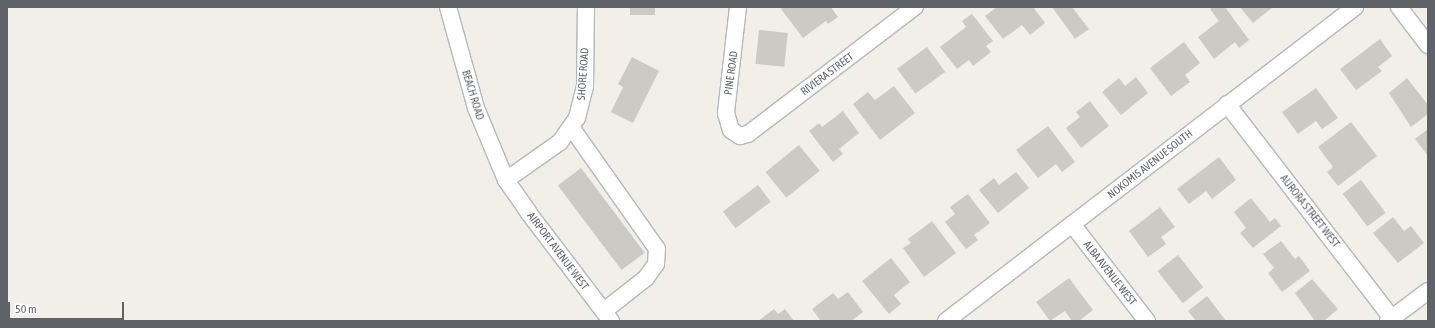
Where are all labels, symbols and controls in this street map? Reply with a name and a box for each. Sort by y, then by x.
street label: SHORE ROAD [575,47,591,101]
street label: PINE ROAD [721,50,741,96]
street label: RIVIERA STREET [798,50,856,98]
street label: BEACH ROAD [459,68,487,122]
street label: NOKOMIS AVENUE SOUTH [1105,127,1195,201]
street label: AURORA STREET WEST [1277,172,1343,250]
street label: AIRPORT AVENUE WEST [524,210,592,292]
street label: ALBA AVENUE WEST [1081,238,1139,308]
scale bar [10,294,126,320]
text: 50 m [15,302,37,316]

